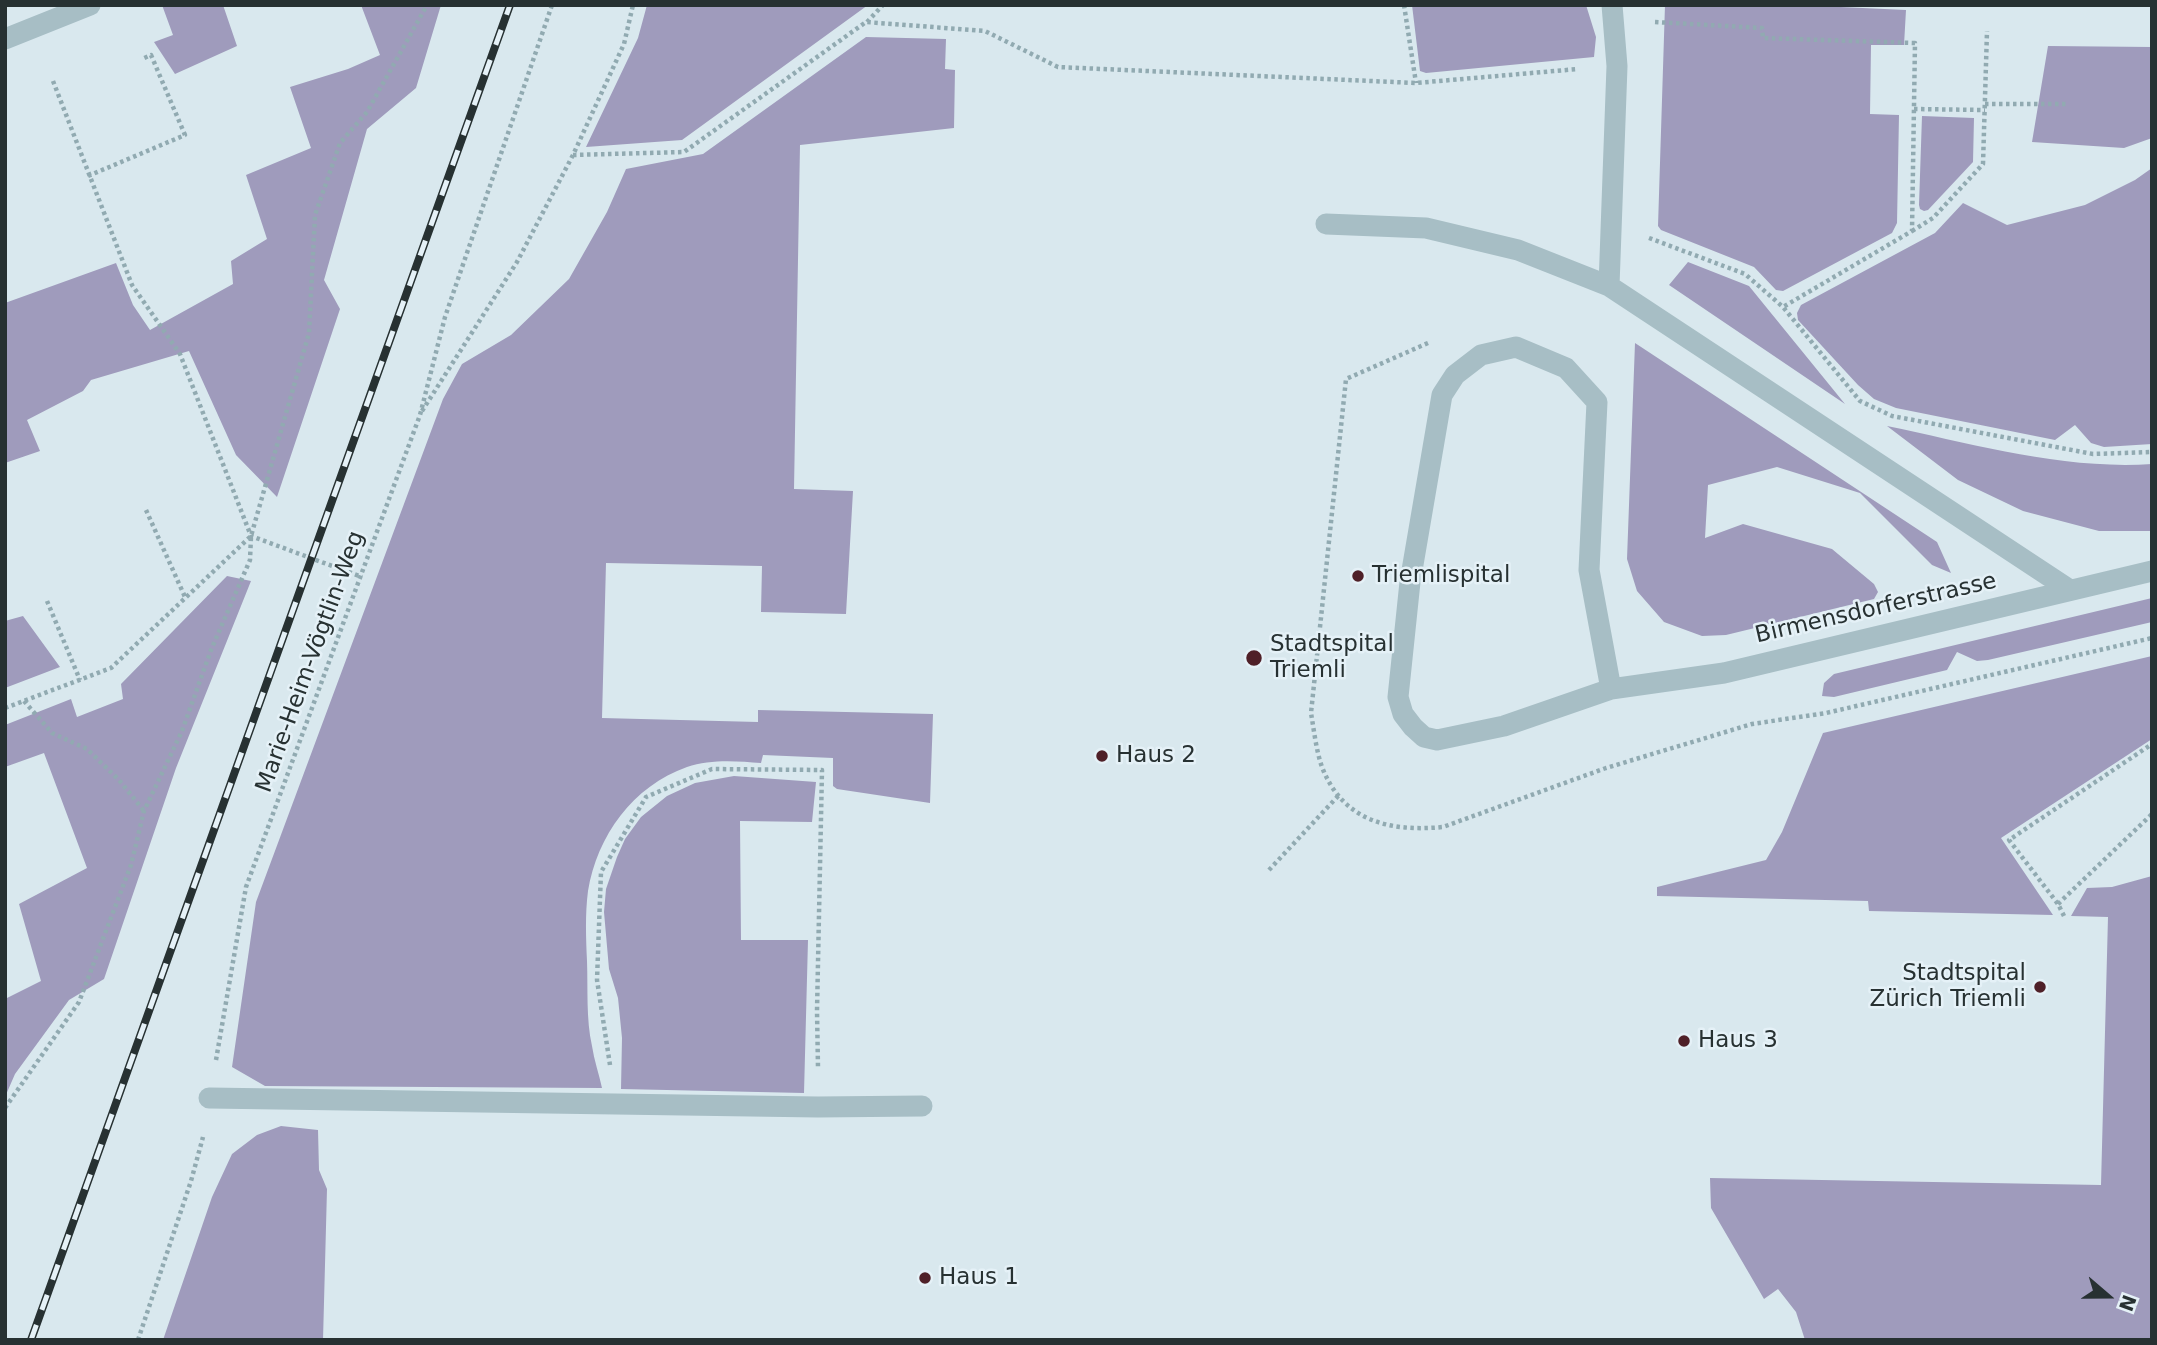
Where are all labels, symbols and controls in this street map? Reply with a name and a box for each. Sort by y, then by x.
street label: Marie-Heim-Vögtlin-Weg [251,528,371,796]
place label: Triemlispital [1372,562,1510,590]
marker: Triemlispital [1350,568,1366,584]
street label: Birmensdorferstrasse [1753,568,1999,650]
place label: Stadtspital Triemli [1270,631,1394,685]
marker: Stadtspital Triemli [1244,648,1264,668]
place label: Haus 2 [1116,742,1196,770]
marker: Haus 2 [1094,748,1110,764]
place label: Stadtspital Zürich Triemli [1869,960,2026,1014]
marker: Stadtspital Zürich Triemli [2032,979,2048,995]
place label: Haus 3 [1698,1027,1778,1055]
marker: Haus 3 [1676,1033,1692,1049]
north arrow [2073,1261,2143,1331]
place label: Haus 1 [939,1264,1019,1292]
marker: Haus 1 [917,1270,933,1286]
text: N [2115,1292,2141,1314]

